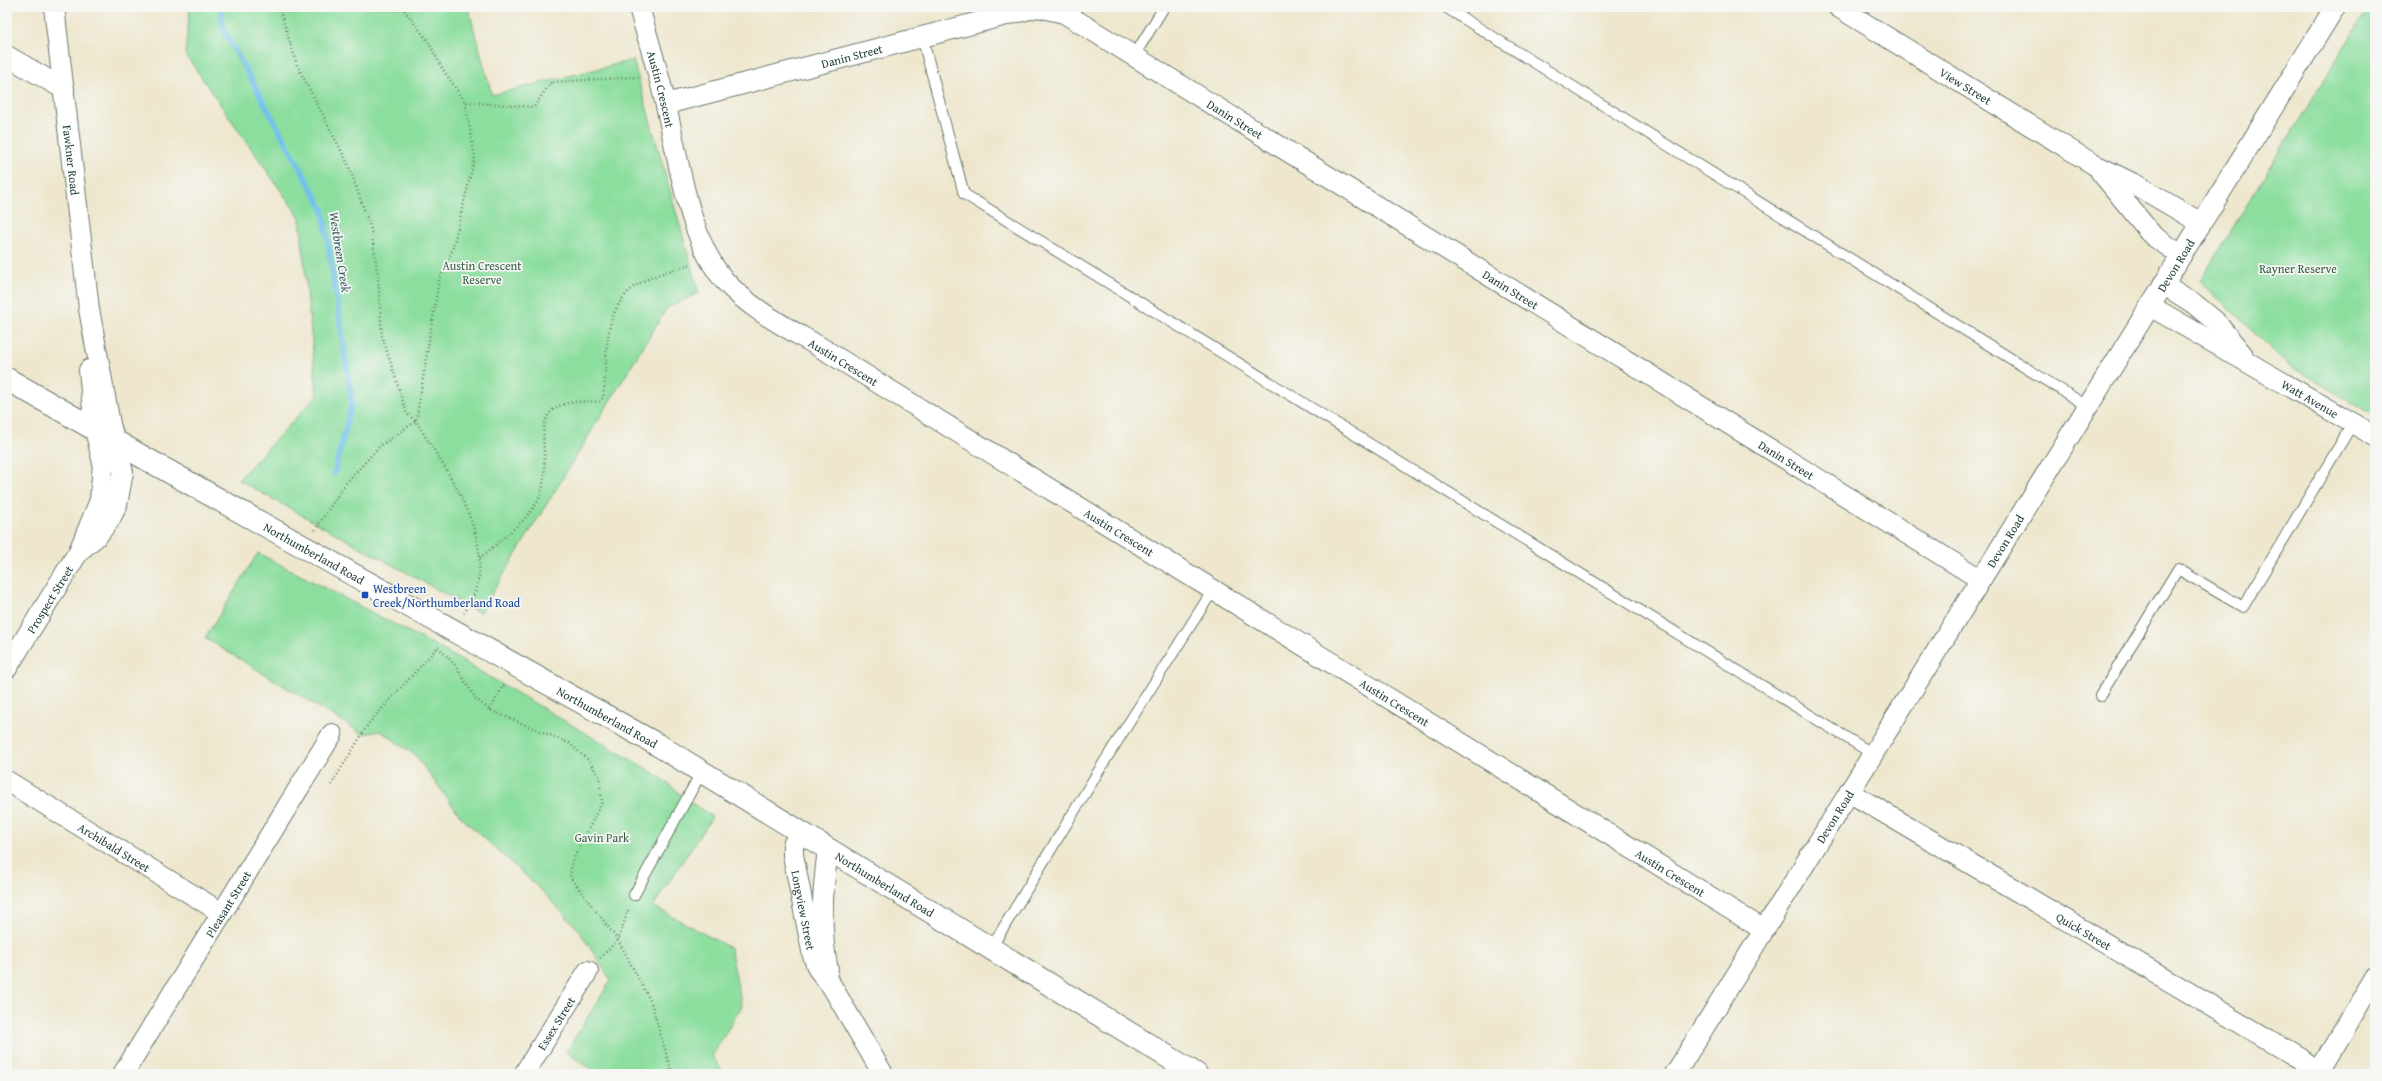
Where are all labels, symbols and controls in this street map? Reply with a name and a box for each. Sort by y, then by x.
street label: Danin Street [819,39,885,72]
street label: Austin Crescent [643,48,679,130]
street label: View Street [1936,63,1996,109]
street label: Danin Street [1204,95,1267,143]
street label: Fawkner Road [59,124,84,197]
water label: Westbreen Creek [324,210,356,294]
street label: Devon Road [2152,235,2198,295]
park label: Austin Crescent Reserve [442,257,522,288]
park label: Rayner Reserve [2259,260,2337,277]
street label: Danin Street [1480,265,1543,313]
street label: Austin Crescent [806,334,882,390]
street label: Watt Avenue [2279,375,2342,422]
street label: Danin Street [1755,436,1818,484]
street label: Austin Crescent [1081,504,1158,560]
street label: Devon Road [1982,511,2028,570]
street label: Northumberland Road [261,518,368,588]
street label: Prospect Street [22,561,77,636]
place label: Westbreen Creek/Northumberland Road [373,580,521,611]
marker: Westbreen Creek/Northumberland Road [360,590,370,600]
street label: Austin Crescent [1357,674,1434,730]
street label: Northumberland Road [554,682,662,752]
street label: Devon Road [1812,786,1858,846]
street label: Archibald Street [75,818,154,876]
park label: Gavin Park [575,829,630,846]
street label: Austin Crescent [1632,844,1709,901]
street label: Northumberland Road [832,847,938,921]
street label: Pleasant Street [201,866,255,940]
street label: Longview Street [788,869,820,952]
street label: Quick Street [2053,908,2116,954]
street label: Essex Street [533,992,579,1053]

